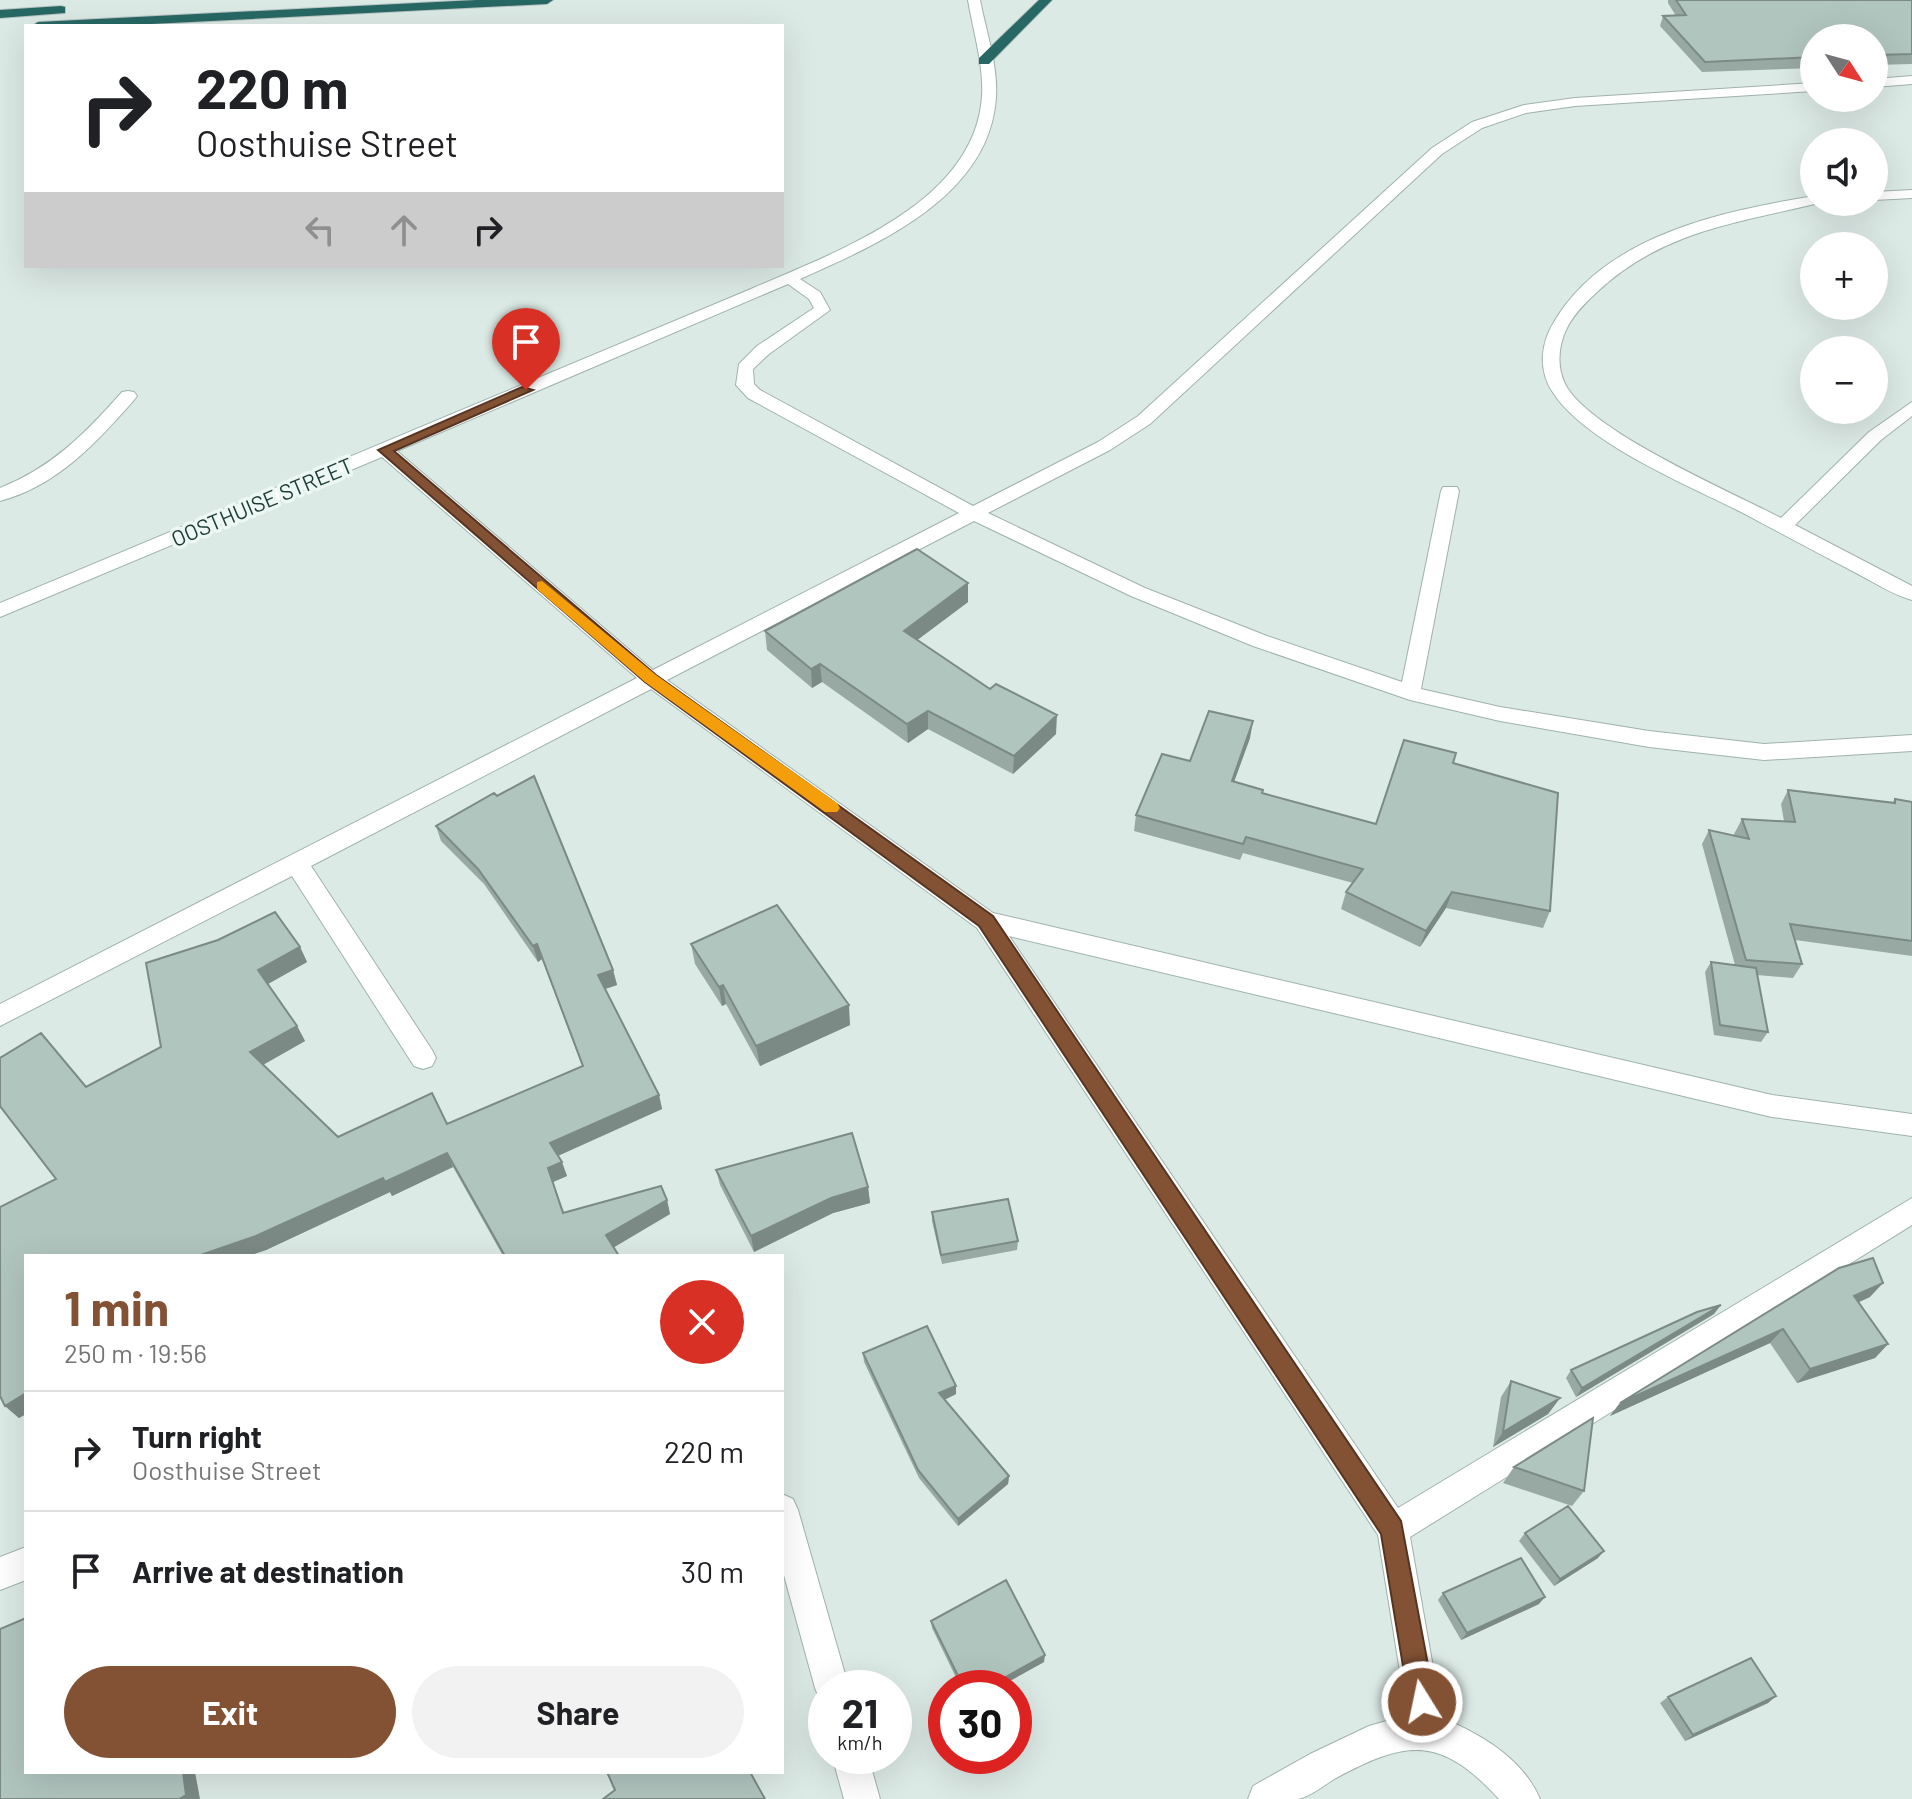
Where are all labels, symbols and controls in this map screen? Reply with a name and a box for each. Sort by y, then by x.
north arrow [1800,24,1888,112]
map controls [1800,24,1888,424]
text: 220 m [196,53,349,120]
icon: right [64,56,168,160]
text: Oosthuise Street [196,121,458,164]
button: sound [1800,128,1888,216]
icon: left [298,208,342,252]
icon: ahead [382,208,426,252]
icon: right [466,208,510,252]
button: + [1800,232,1888,320]
pin [492,308,560,390]
icon: arrive [504,320,548,364]
button: − [1800,336,1888,424]
street label: OOSTHUISE STREET [167,451,356,551]
text: 1 min [64,1278,169,1336]
button: close [660,1280,744,1364]
text: 250 m · 19:56 [64,1337,207,1368]
text: Turn right [132,1418,262,1454]
icon: right [64,1429,108,1473]
text: 220 m [664,1433,744,1469]
text: Oosthuise Street [132,1454,321,1485]
icon: arrive [64,1549,108,1593]
text: Arrive at destination [132,1553,404,1589]
text: 30 m [681,1553,744,1589]
position arrow [1380,1660,1464,1744]
button: Exit [64,1666,396,1758]
button: Share [412,1666,744,1758]
speed limit sign: 30 [928,1670,1032,1774]
text: 21 [842,1688,878,1736]
text: km/h [837,1730,883,1754]

